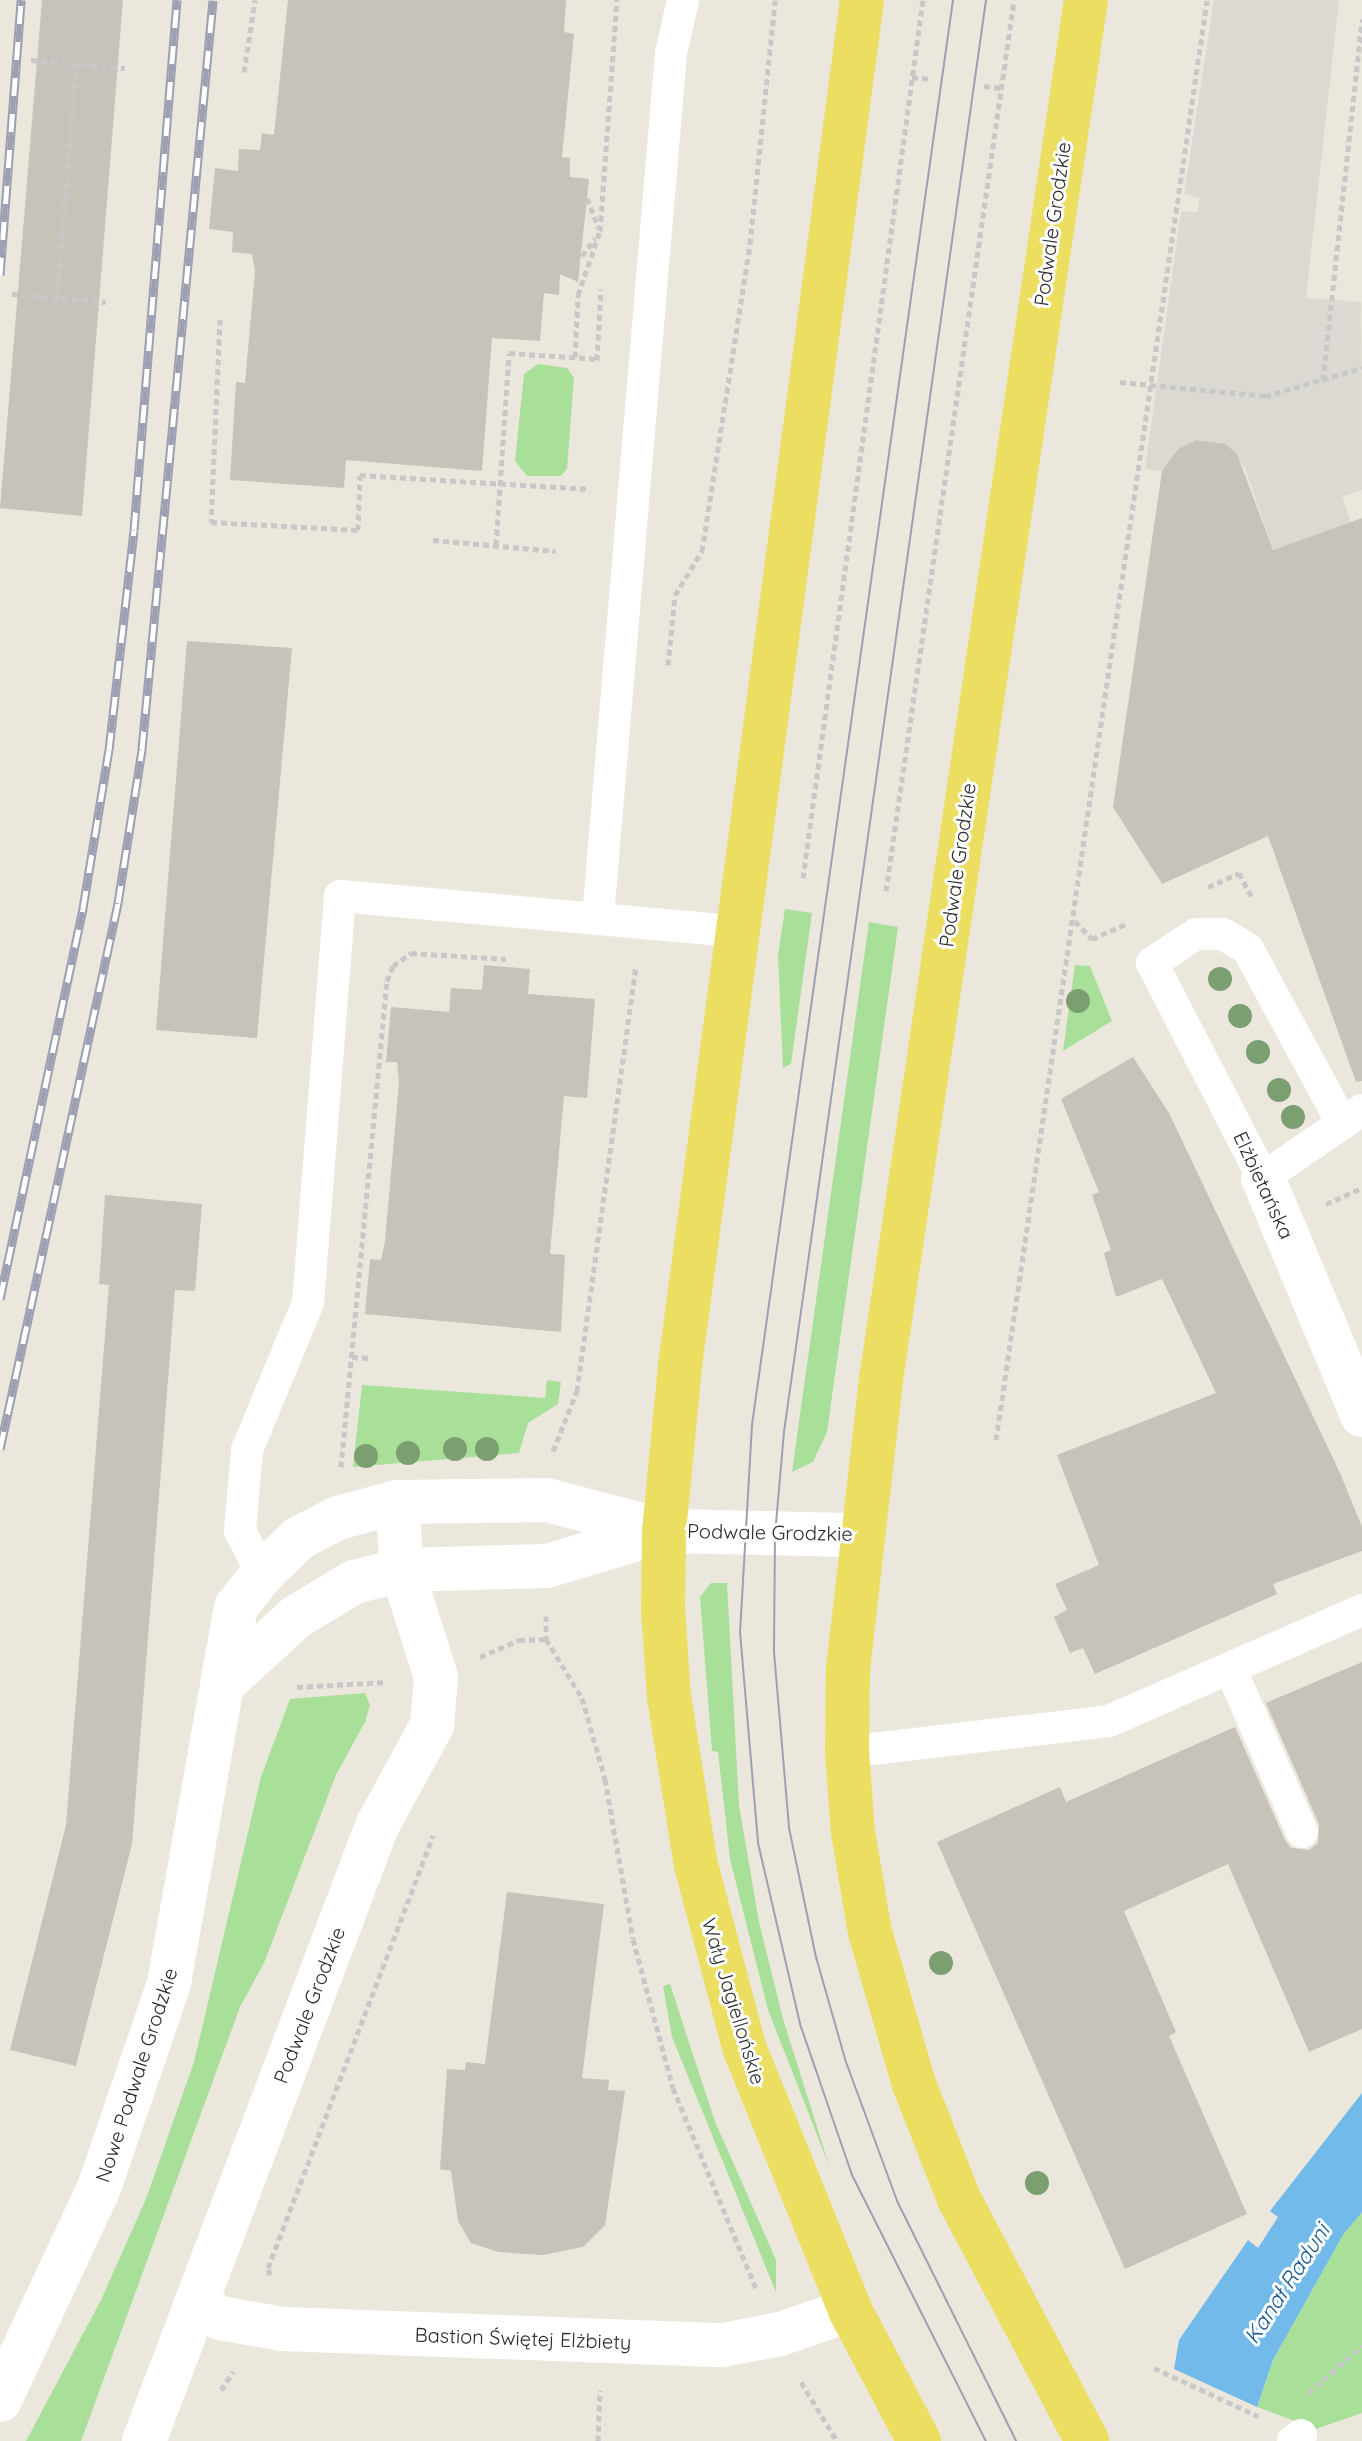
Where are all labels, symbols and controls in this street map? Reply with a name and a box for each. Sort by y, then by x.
street label: Podwale Grodzkie [1029,140,1075,308]
street label: Podwale Grodzkie [934,781,980,949]
street label: Elżbietańska [1229,1127,1299,1243]
street label: Podwale Grodzkie [687,1519,853,1545]
street label: Wały Jagiellońskie [697,1915,771,2087]
street label: Podwale Grodzkie [268,1923,350,2087]
street label: Nowe Podwale Grodzkie [90,1965,182,2185]
water label: Kanał Raduni [1239,2219,1335,2349]
street label: Bastion Świętej Elżbiety [414,2322,632,2354]

